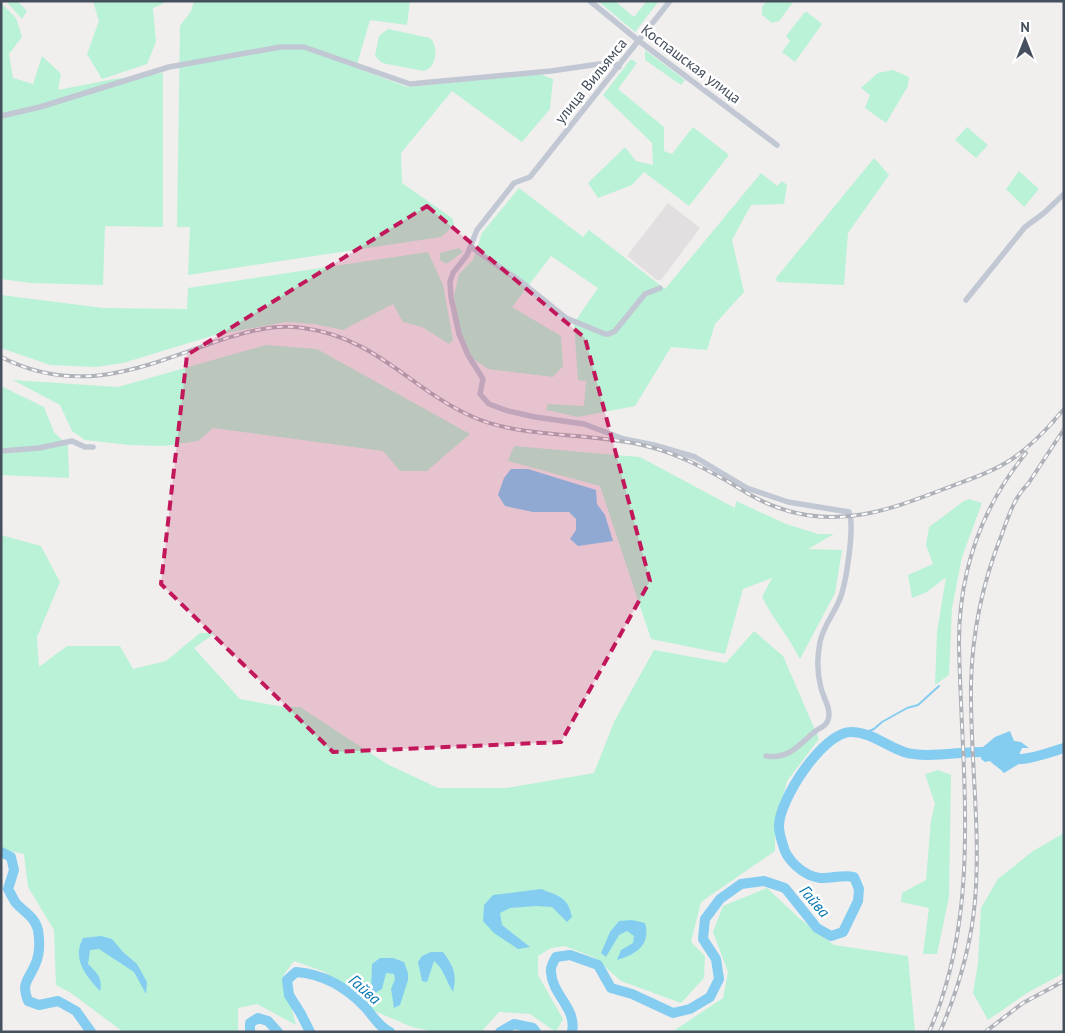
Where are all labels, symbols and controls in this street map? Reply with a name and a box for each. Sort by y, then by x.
north arrow [1000,15,1050,65]
text: N [1020,18,1030,36]
street label: Коспашская улица [638,20,745,107]
street label: улица Вильямса [550,34,631,127]
water label: Гайва [796,881,835,921]
water label: Гайва [345,970,385,1009]

